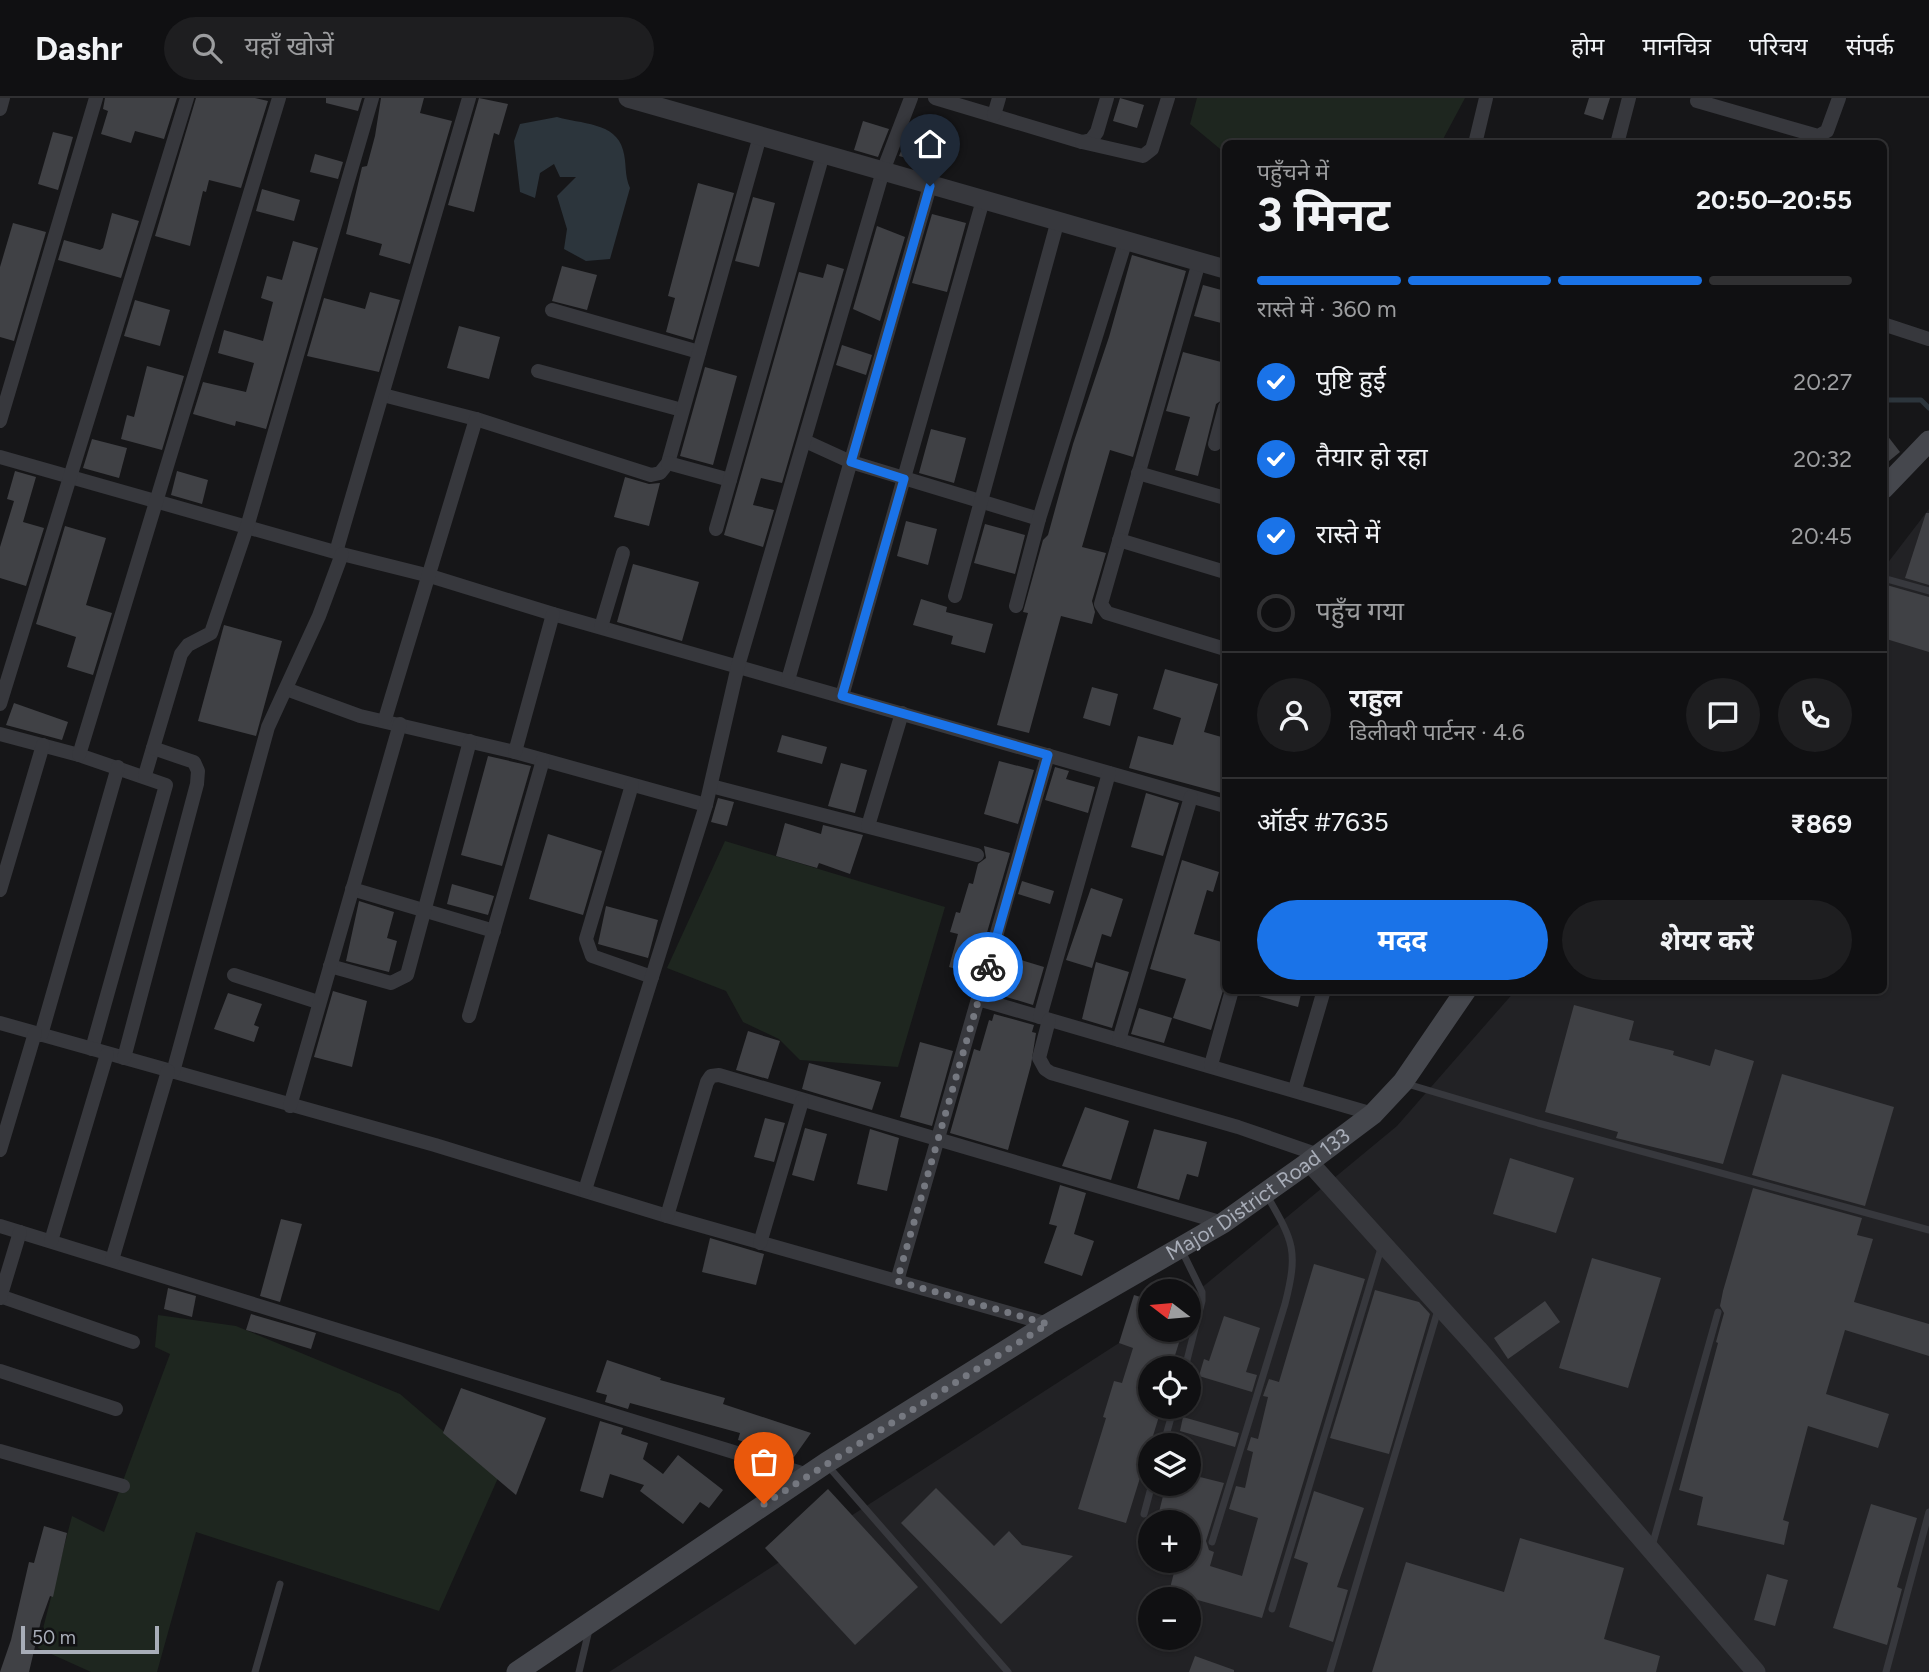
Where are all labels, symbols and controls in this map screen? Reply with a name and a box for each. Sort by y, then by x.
search box [164,17,654,80]
text: Dashr [35,29,122,68]
icon: search [188,29,226,67]
text: यहाँ खोजें [244,30,334,62]
text: होम [1571,32,1604,61]
text: मानचित्र [1642,32,1711,61]
text: परिचय [1749,32,1808,61]
text: संपर्क [1846,32,1894,61]
pin [900,114,960,186]
icon: home [911,125,949,163]
text: पहुँचने में [1257,158,1329,186]
text: 20:50–20:55 [1696,184,1852,216]
text: 3 मिनट [1257,187,1390,243]
text: रास्ते में · 360 m [1257,295,1397,323]
icon: check [1257,363,1295,401]
text: पुष्टि हुई [1316,364,1386,396]
text: 20:27 [1793,368,1852,396]
icon: check [1257,440,1295,478]
text: तैयार हो रहा [1316,441,1428,473]
text: 20:32 [1793,445,1852,473]
icon: check [1257,517,1295,555]
text: रास्ते में [1316,518,1380,550]
text: 20:45 [1791,522,1852,550]
text: पहुँच गया [1316,595,1404,627]
button: person [1257,678,1331,752]
button: chat [1686,678,1760,752]
button: phone [1778,678,1852,752]
text: राहुल [1349,682,1402,714]
text: डिलीवरी पार्टनर · 4.6 [1349,718,1525,746]
text: ऑर्डर #7635 [1257,806,1389,838]
text: ₹869 [1790,808,1852,840]
button: मदद [1257,900,1548,980]
button: शेयर करें [1562,900,1852,980]
courier [953,932,1023,1002]
icon: bike [969,948,1007,986]
street label: Major District Road 133 [1161,1123,1355,1265]
north arrow [1138,1279,1200,1342]
map controls [1138,1279,1201,1650]
button: locate [1138,1356,1201,1419]
pin [734,1432,794,1504]
button: layers [1138,1433,1201,1496]
icon: bag [745,1443,783,1481]
button: + [1138,1510,1201,1573]
button: − [1138,1587,1201,1650]
scale bar [21,1623,159,1655]
text: 50 m [32,1626,76,1649]

